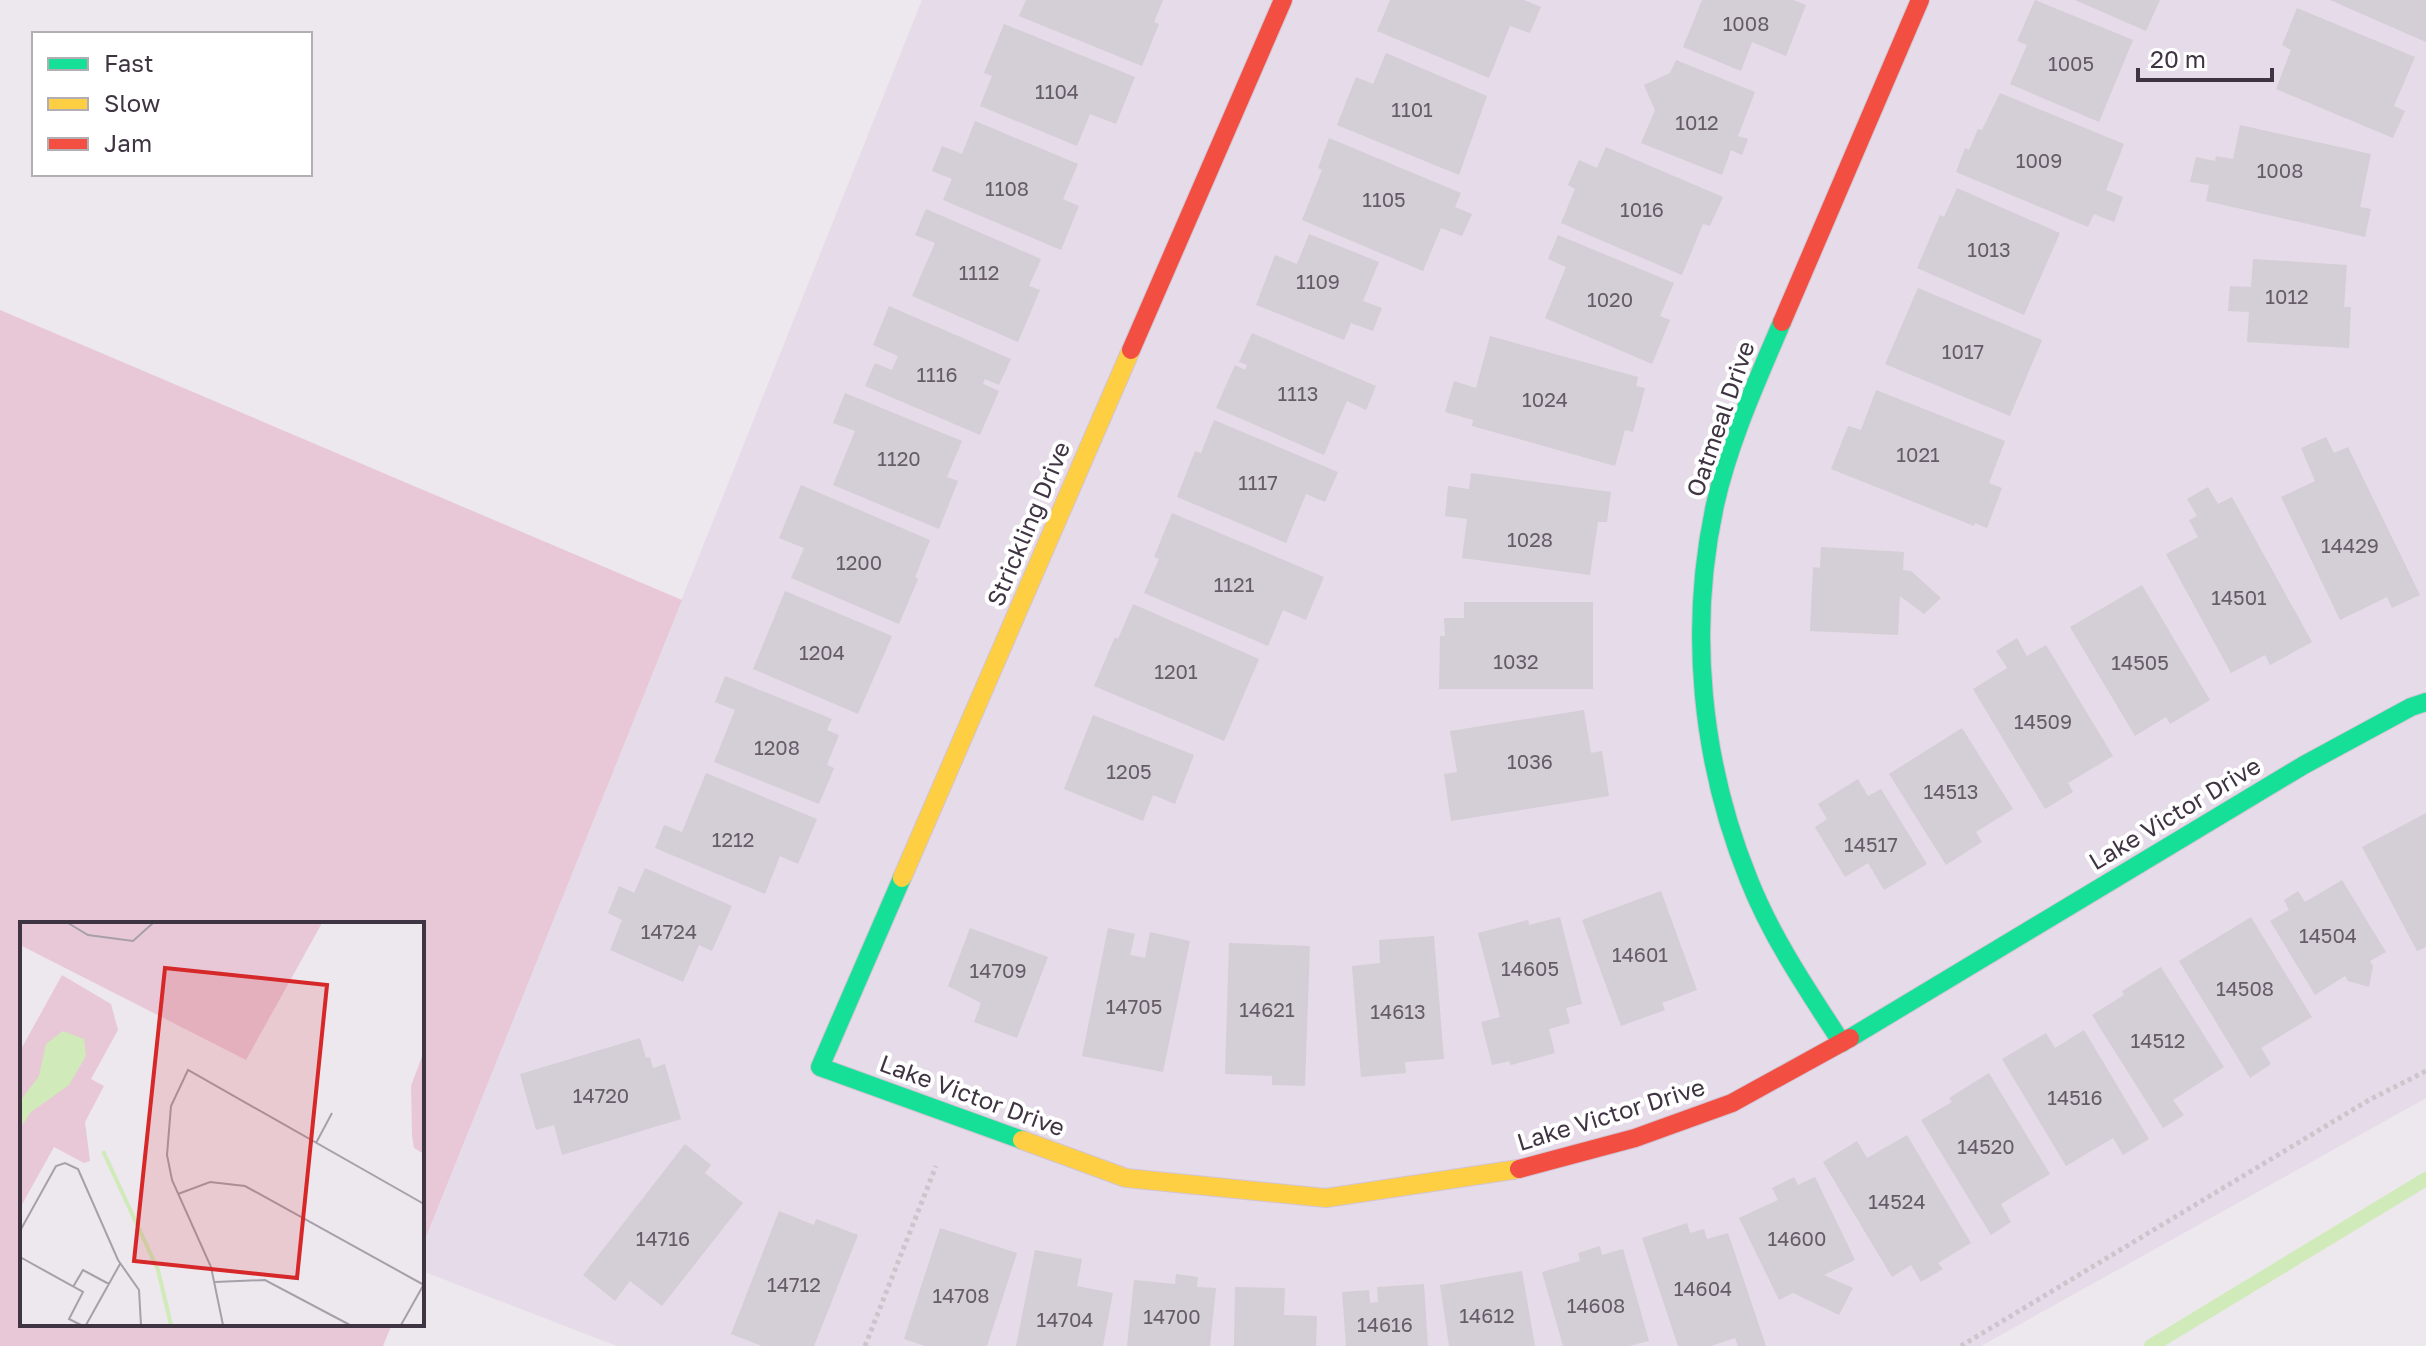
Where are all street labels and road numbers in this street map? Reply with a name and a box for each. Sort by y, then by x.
street label: Oatmeal Drive [1679,337,1760,500]
street label: Strickling Drive [980,437,1075,610]
street label: Lake Victor Drive [2083,750,2265,875]
street label: Lake Victor Drive [876,1048,1069,1142]
street label: Lake Victor Drive [1513,1071,1708,1156]

